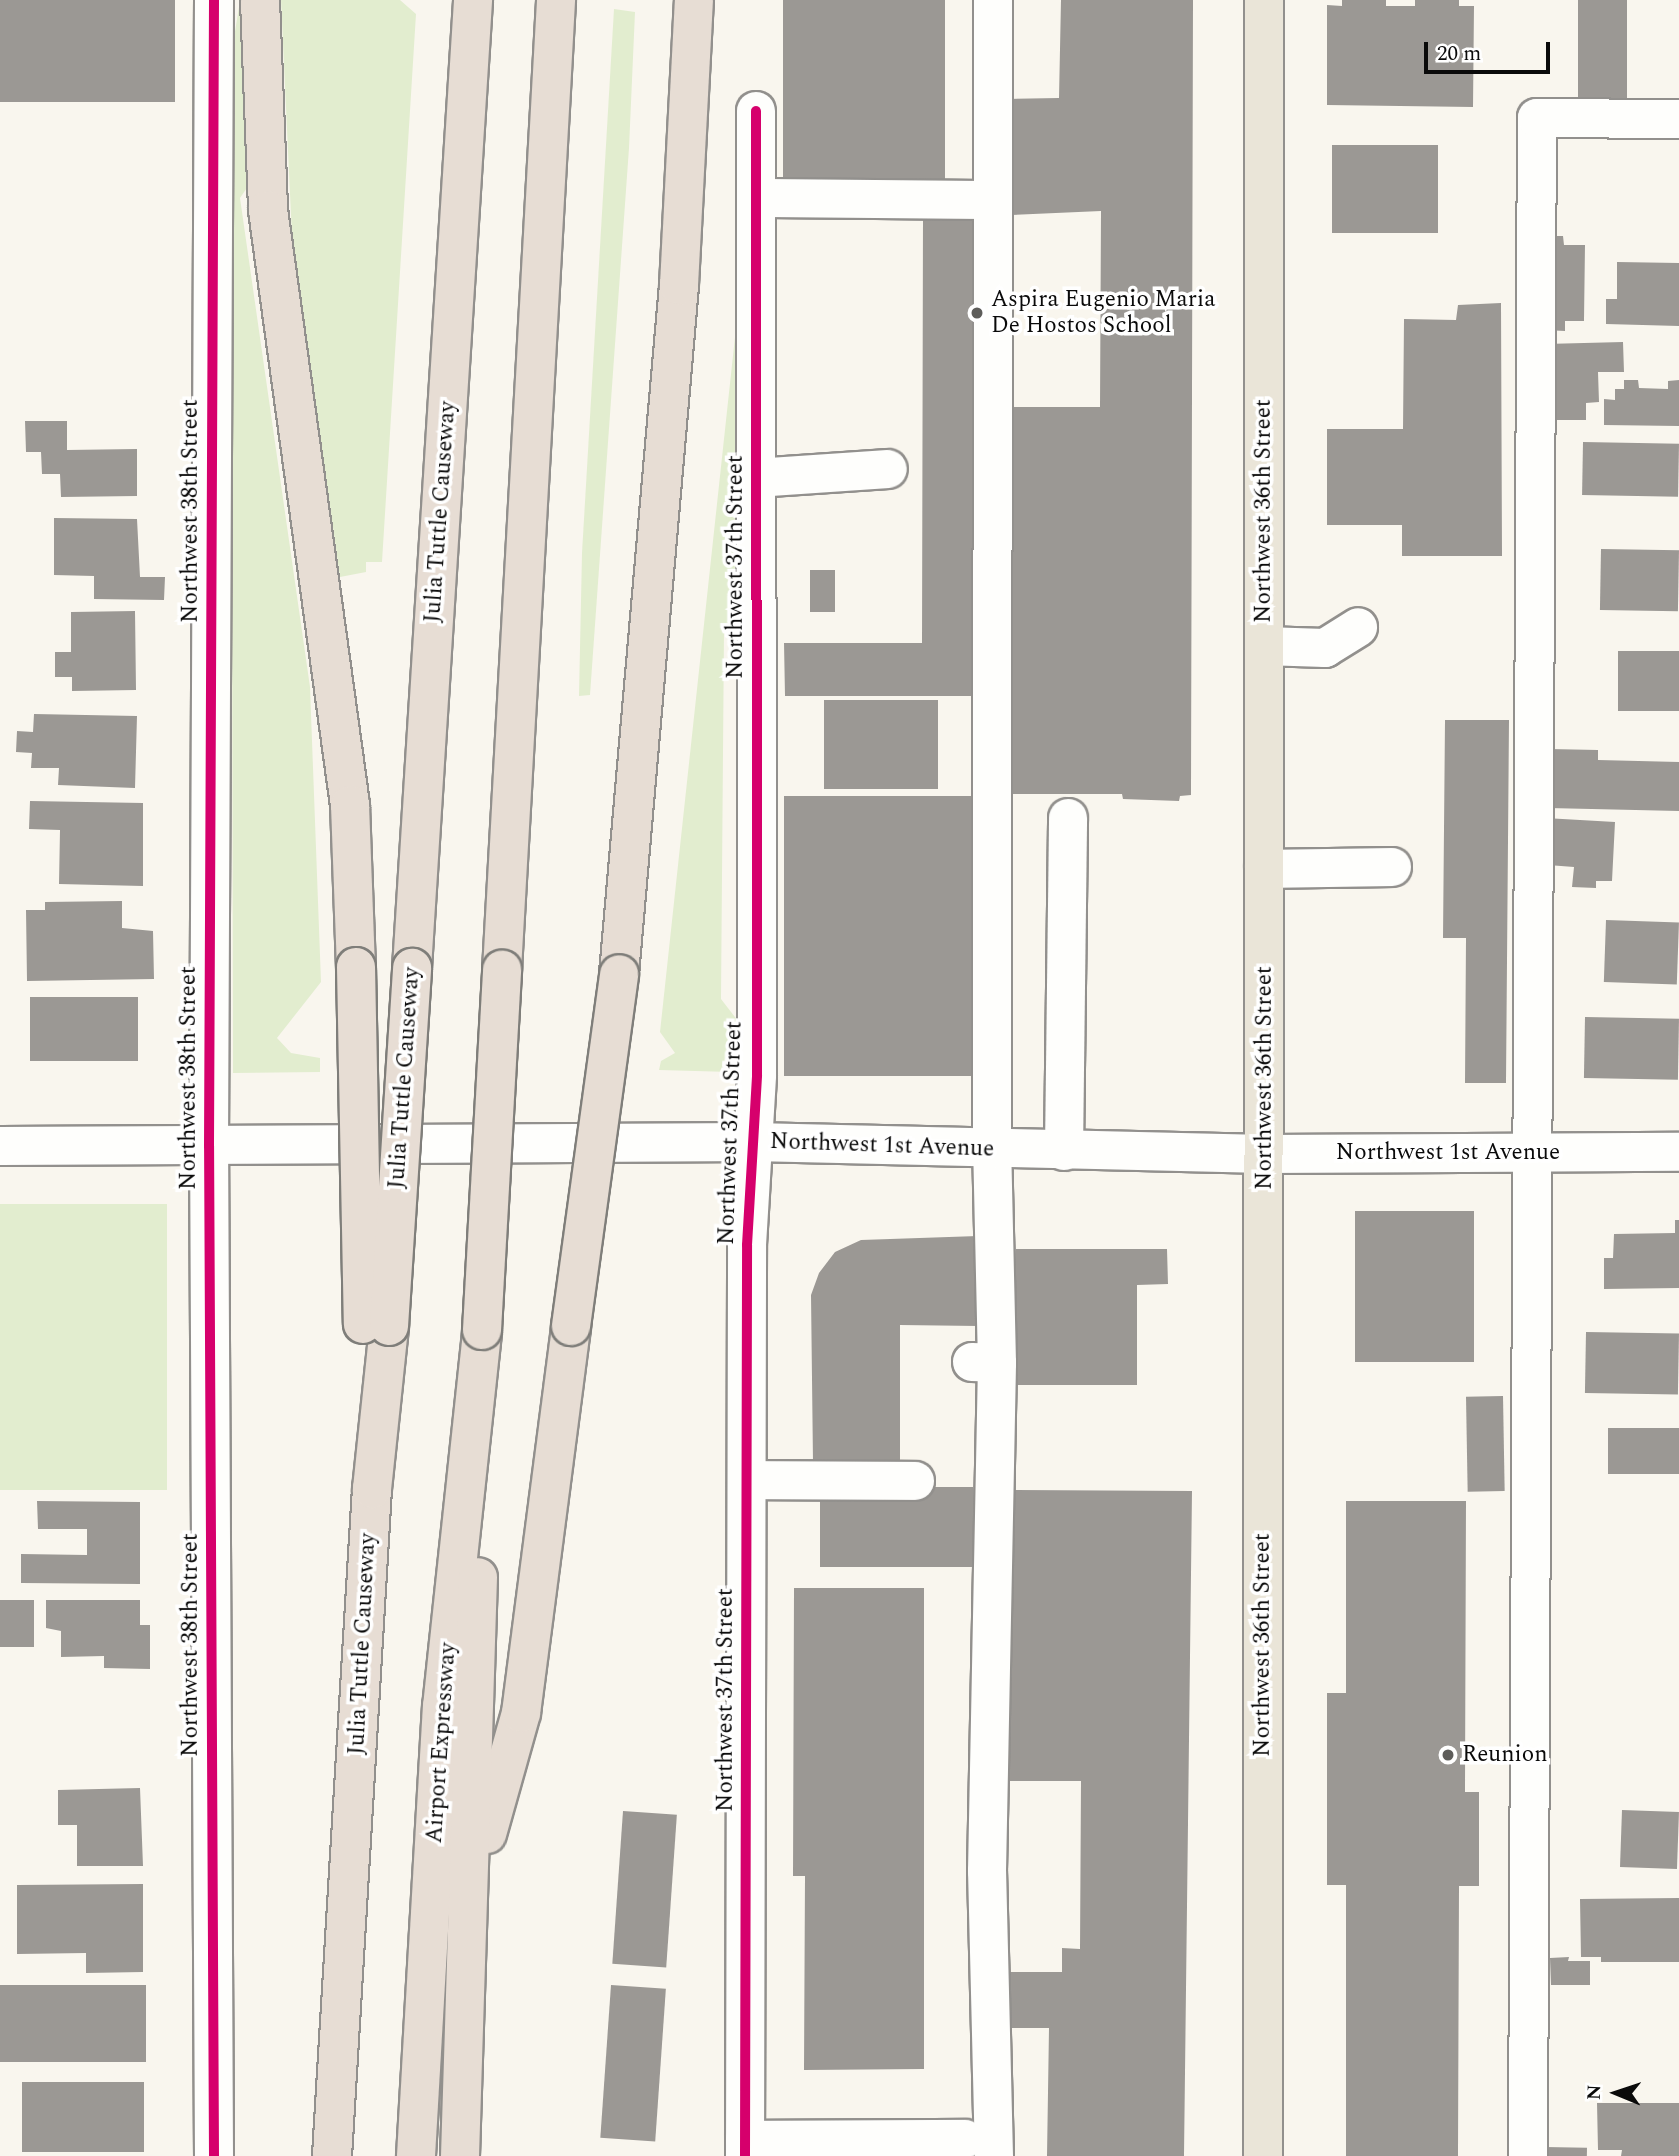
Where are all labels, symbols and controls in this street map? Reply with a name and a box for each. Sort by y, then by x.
scale bar [1427,28,1553,72]
text: 20 m [1437,38,1481,70]
place label: Aspira Eugenio Maria De Hostos School [991,286,1215,340]
marker: Aspira Eugenio Maria De Hostos School [969,305,985,321]
street label: Northwest 38th Street [177,399,205,623]
street label: Northwest 36th Street [1250,399,1278,623]
street label: Julia Tuttle Causeway [419,400,463,624]
street label: Northwest 37th Street [722,455,750,679]
street label: Northwest 38th Street [175,966,203,1190]
street label: Julia Tuttle Causeway [383,966,427,1190]
street label: Northwest 36th Street [1251,966,1279,1190]
street label: Northwest 37th Street [713,1021,749,1245]
street label: Northwest 1st Avenue [769,1128,995,1164]
street label: Northwest 1st Avenue [1336,1139,1560,1167]
street label: Julia Tuttle Causeway [343,1532,383,1756]
street label: Northwest 38th Street [177,1533,205,1757]
street label: Northwest 36th Street [1249,1533,1277,1757]
street label: Northwest 37th Street [712,1588,740,1812]
street label: Airport Expressway [421,1642,463,1844]
place label: Reunion [1462,1741,1548,1769]
marker: Reunion [1440,1747,1456,1763]
north arrow [1581,2058,1651,2128]
text: N [1580,2084,1609,2101]

